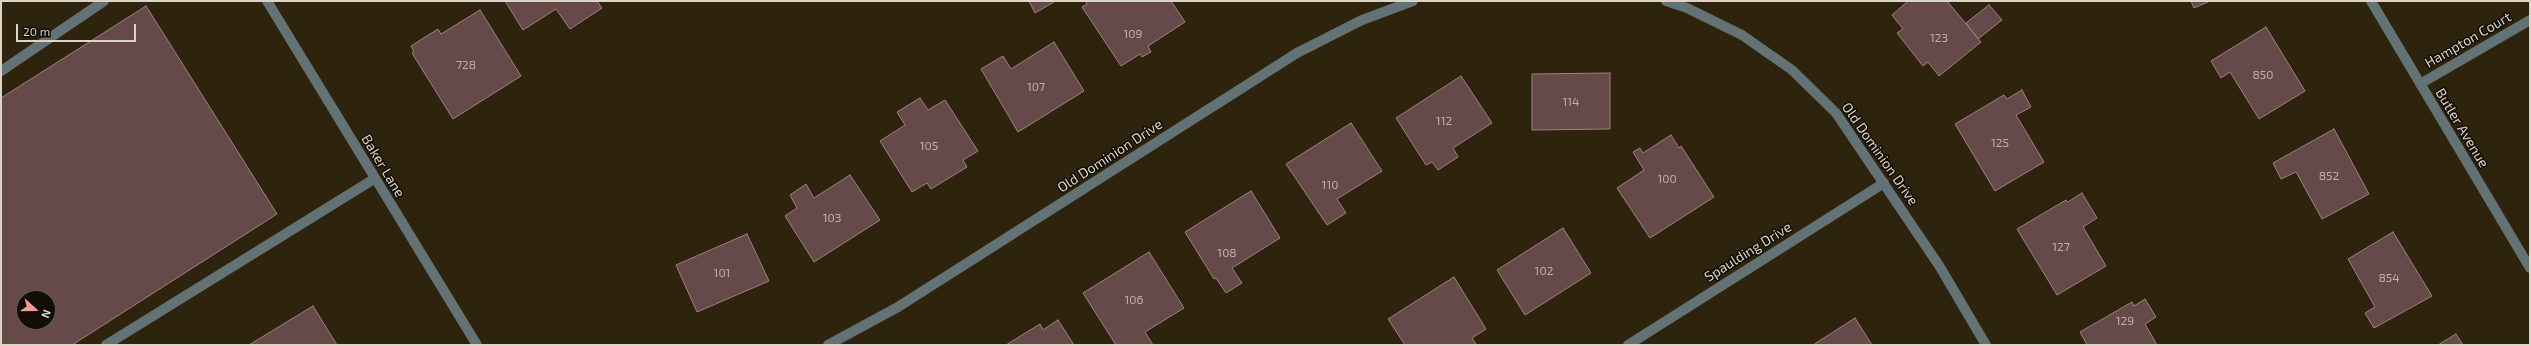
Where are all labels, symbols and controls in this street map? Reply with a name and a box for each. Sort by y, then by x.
street label: Hampton Court [2422,9,2514,71]
scale bar [18,16,138,42]
text: 20 m [23,24,50,38]
house number: 109 [1124,27,1142,41]
house number: 123 [1930,31,1948,45]
house number: 728 [456,58,476,72]
house number: 850 [2253,68,2273,82]
house number: 107 [1027,80,1045,94]
street label: Butler Avenue [2432,85,2492,171]
house number: 114 [1563,95,1579,109]
street label: Old Dominion Drive [1838,99,1922,209]
house number: 112 [1436,114,1452,128]
street label: Old Dominion Drive [1054,116,1166,196]
street label: Baker Lane [358,132,408,200]
house number: 125 [1991,136,2009,150]
house number: 105 [920,139,938,153]
house number: 852 [2319,169,2339,183]
house number: 100 [1657,172,1677,186]
house number: 110 [1322,178,1338,192]
house number: 103 [823,211,841,225]
street label: Spaulding Drive [1701,218,1795,286]
house number: 127 [2052,240,2070,254]
house number: 108 [1217,246,1237,260]
house number: 102 [1535,264,1553,278]
house number: 101 [714,266,730,280]
house number: 854 [2378,271,2400,285]
north arrow [16,290,56,330]
house number: 106 [1125,293,1143,307]
text: N [39,308,54,320]
house number: 129 [2116,314,2134,328]

